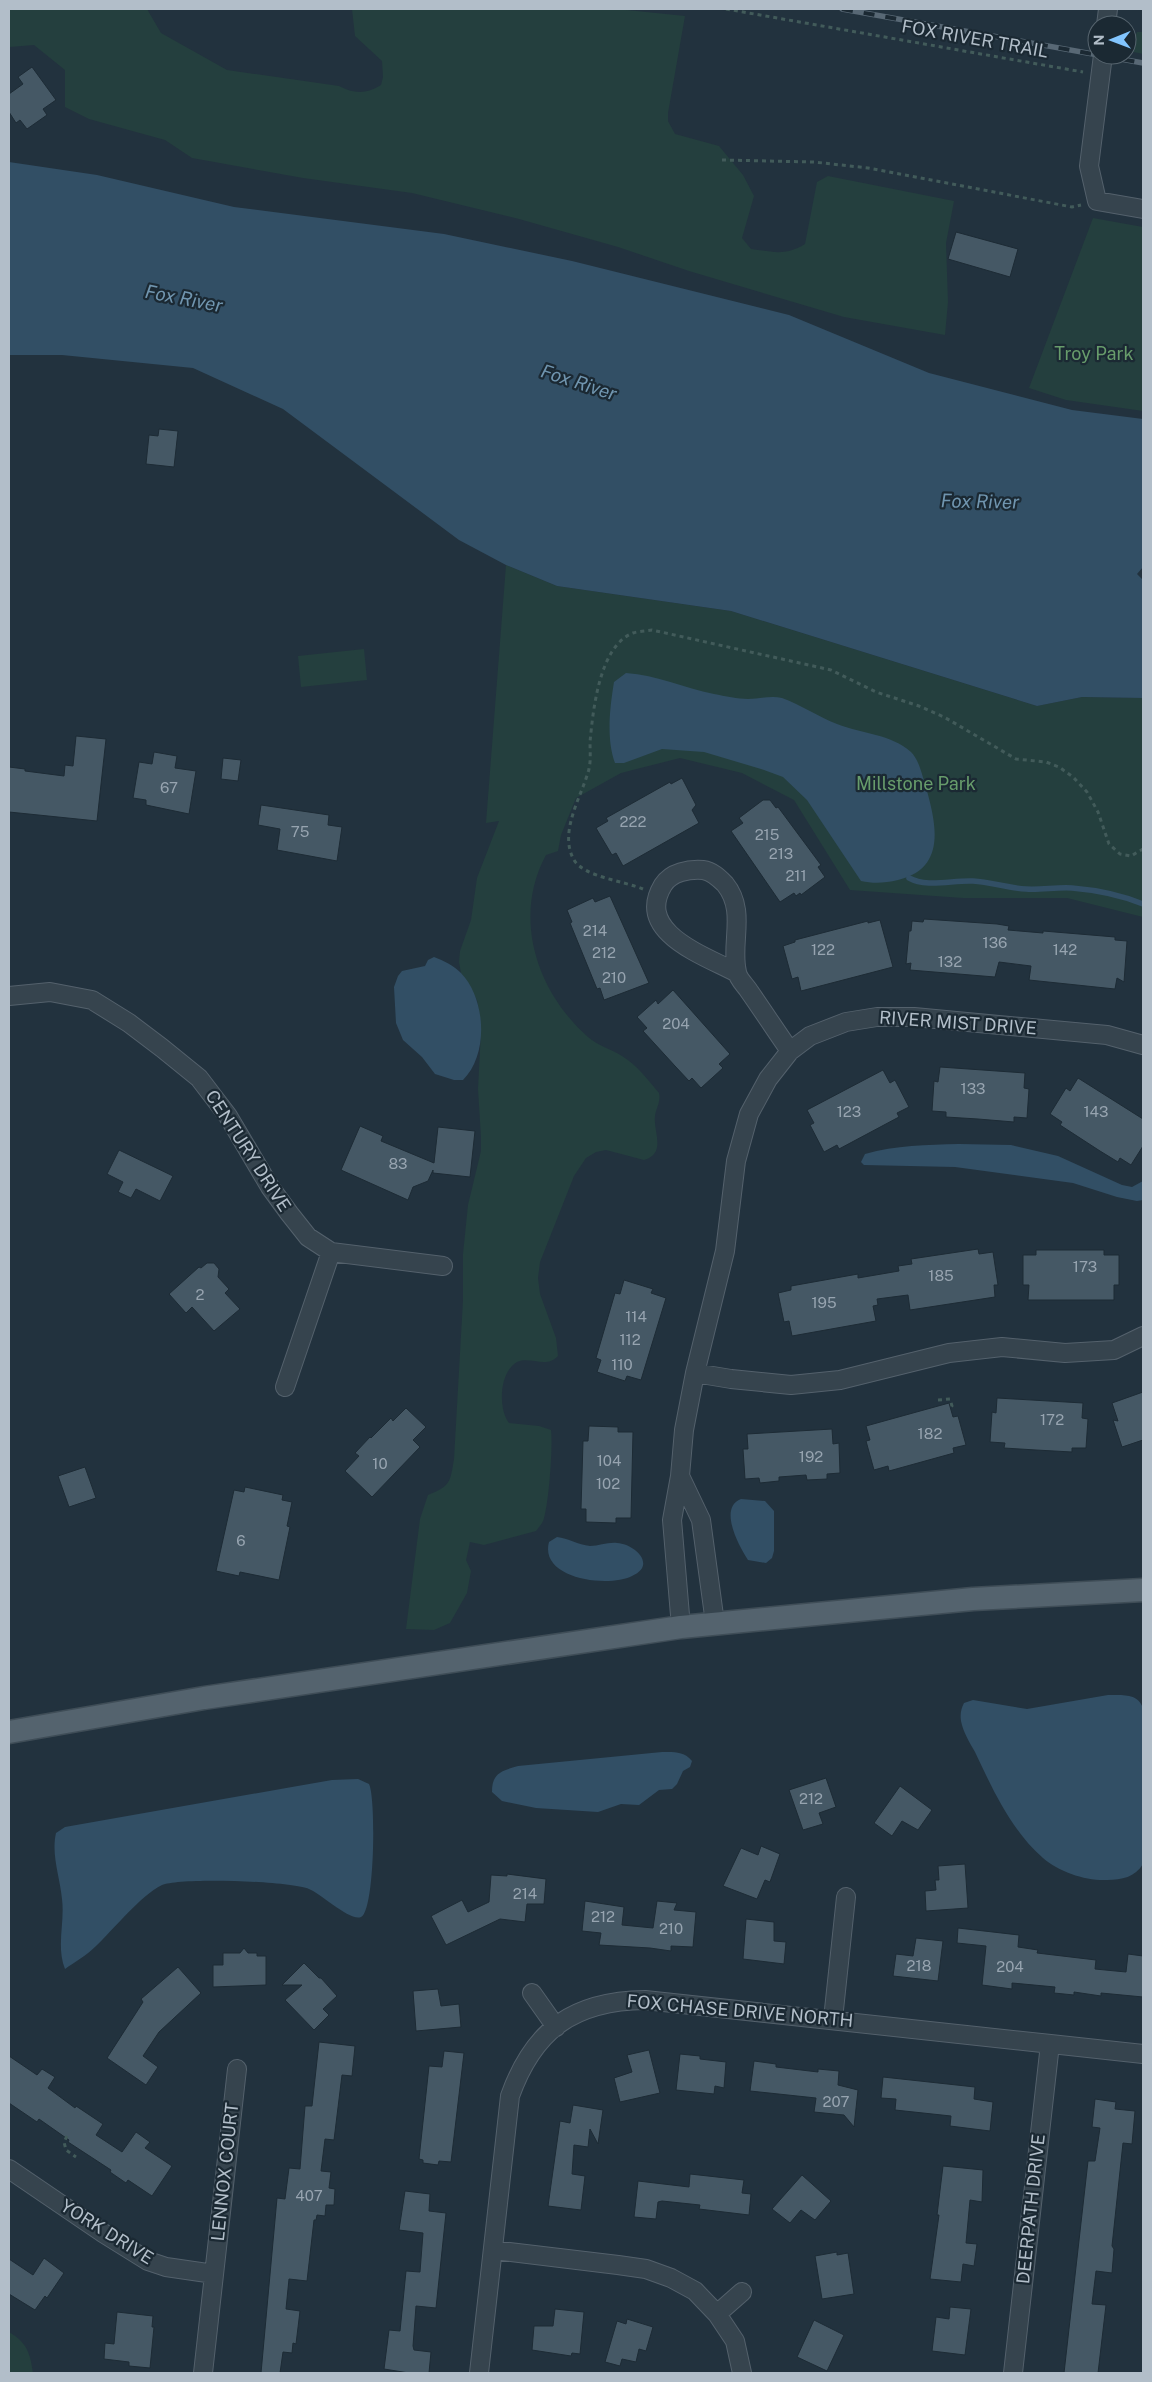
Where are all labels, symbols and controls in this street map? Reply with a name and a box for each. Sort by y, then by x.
street label: FOX RIVER TRAIL [900,15,1050,62]
north arrow [1087,15,1137,65]
text: N [1091,35,1107,46]
water label: Fox River [143,280,225,316]
park label: Troy Park [1054,343,1134,364]
water label: Fox River [538,359,621,405]
water label: Fox River [941,489,1020,513]
park label: Millstone Park [856,773,976,794]
house number: 67 [160,779,178,796]
house number: 222 [620,813,646,830]
house number: 75 [291,823,309,840]
house number: 215 [755,826,779,843]
house number: 213 [769,845,793,862]
house number: 211 [785,867,807,884]
house number: 214 [583,922,607,939]
house number: 136 [983,934,1007,951]
house number: 122 [811,941,835,958]
house number: 142 [1053,941,1077,958]
house number: 212 [592,944,616,961]
house number: 132 [938,953,962,970]
house number: 210 [602,969,626,986]
street label: RIVER MIST DRIVE [878,1007,1038,1038]
house number: 204 [662,1015,690,1032]
house number: 133 [961,1080,985,1097]
street label: CENTURY DRIVE [201,1086,296,1215]
house number: 123 [837,1103,861,1120]
house number: 143 [1084,1103,1108,1120]
house number: 83 [388,1155,408,1172]
house number: 173 [1073,1258,1097,1275]
house number: 185 [928,1267,954,1284]
house number: 2 [196,1286,205,1303]
house number: 195 [811,1294,837,1311]
house number: 114 [625,1308,647,1325]
house number: 112 [619,1331,641,1348]
house number: 110 [611,1356,633,1373]
house number: 172 [1040,1411,1064,1428]
house number: 182 [918,1425,942,1442]
house number: 192 [799,1448,823,1465]
house number: 104 [597,1452,621,1469]
house number: 10 [372,1455,388,1472]
house number: 102 [596,1475,620,1492]
house number: 6 [236,1532,246,1549]
house number: 212 [799,1790,823,1807]
house number: 214 [513,1885,537,1902]
house number: 212 [591,1908,615,1925]
house number: 210 [659,1920,683,1937]
house number: 218 [907,1957,931,1974]
house number: 204 [996,1958,1024,1975]
street label: FOX CHASE DRIVE NORTH [626,1990,854,2031]
house number: 207 [823,2093,849,2110]
street label: LENNOX COURT [207,2101,242,2242]
street label: DEERPATH DRIVE [1012,2133,1049,2285]
house number: 407 [295,2187,323,2204]
street label: YORK DRIVE [57,2195,158,2268]

